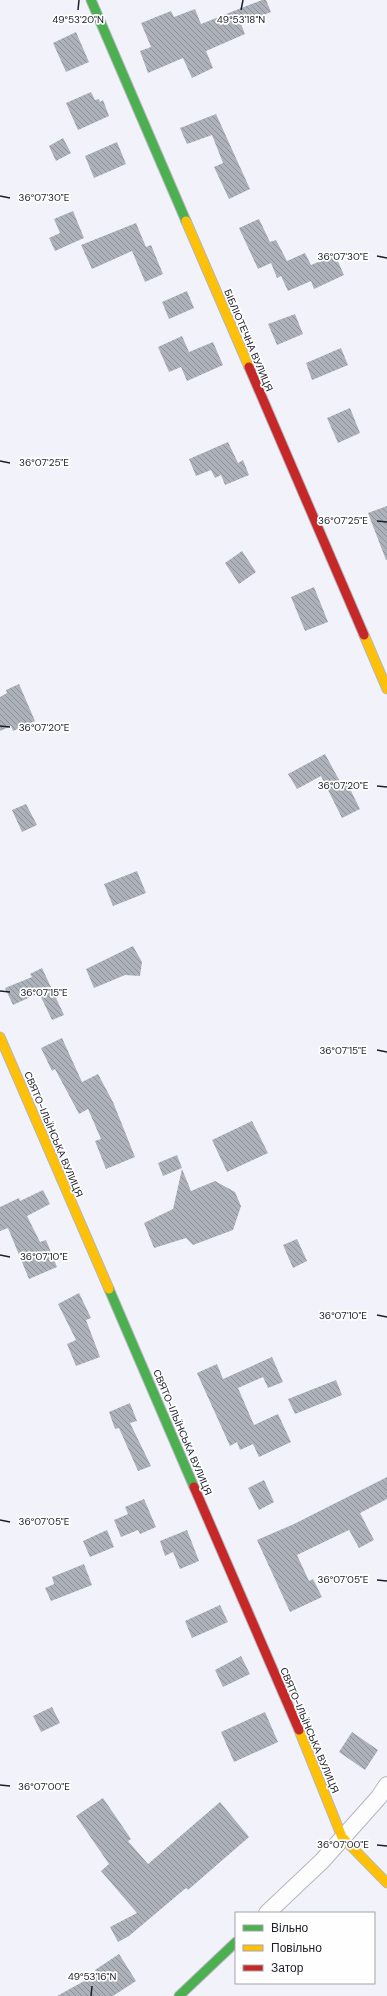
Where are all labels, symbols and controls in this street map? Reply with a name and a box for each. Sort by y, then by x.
text: 49°53'20"N [52,13,104,26]
text: 49°53'18"N [217,13,265,26]
text: 36°07'30"E [19,191,70,204]
text: 36°07'30"E [318,250,369,263]
street label: БІБЛІОТЕЧНА ВУЛИЦЯ [221,287,276,393]
text: 36°07'25"E [19,456,69,469]
text: 36°07'25"E [318,514,368,527]
text: 36°07'20"E [19,721,70,734]
text: 36°07'20"E [318,779,369,792]
text: 36°07'15"E [20,986,68,999]
text: 36°07'15"E [319,1044,367,1057]
street label: СВЯТО-ІЛЬЇНСЬКА ВУЛИЦЯ [21,1069,86,1199]
text: 36°07'10"E [20,1250,68,1263]
text: 36°07'10"E [319,1309,367,1322]
street label: СВЯТО-ІЛЬЇНСЬКА ВУЛИЦЯ [150,1367,215,1497]
text: 36°07'05"E [19,1515,70,1528]
text: 36°07'05"E [318,1573,369,1586]
street label: СВЯТО-ІЛЬЇНСЬКА ВУЛИЦЯ [277,1665,342,1795]
text: 36°07'00"E [18,1780,70,1793]
text: 36°07'00"E [317,1838,369,1851]
legend [235,1912,375,1984]
text: Вільно [271,1920,309,1936]
text: Повільно [271,1940,322,1956]
text: Затор [271,1960,304,1976]
text: 49°53'16"N [68,1970,116,1983]

